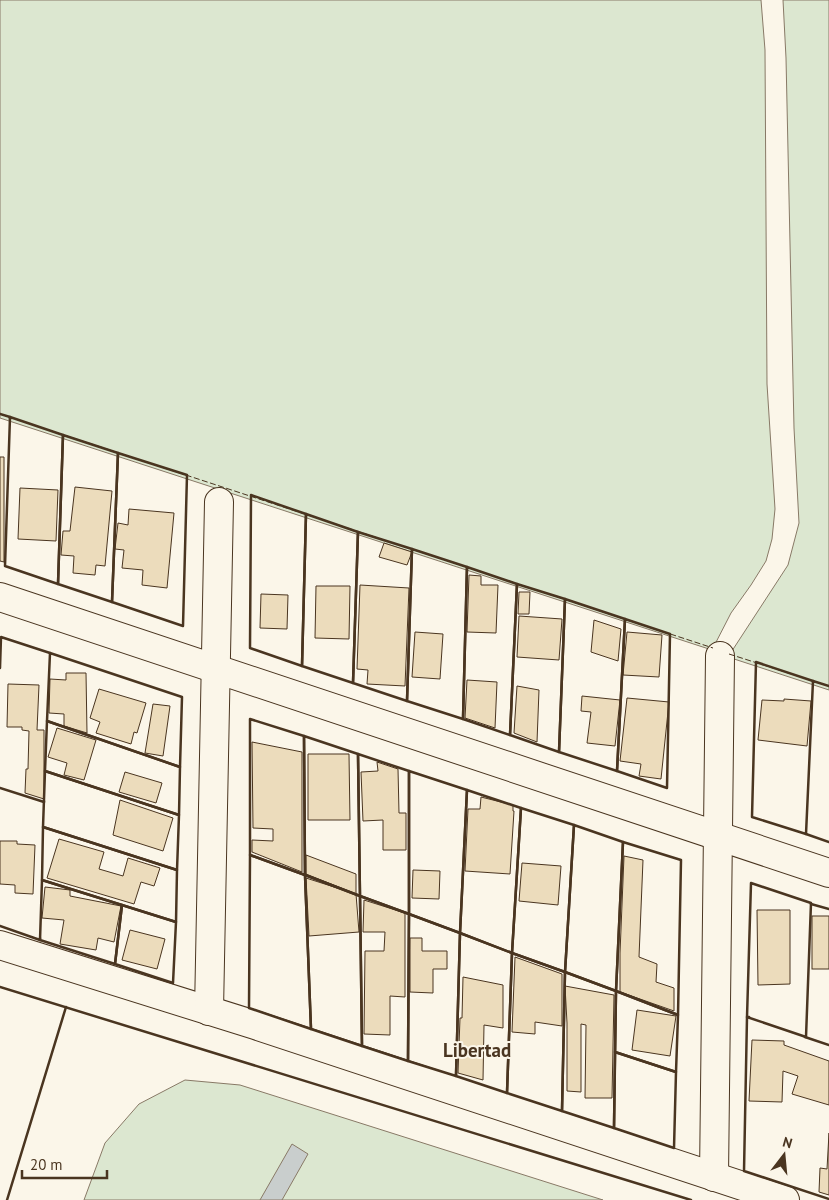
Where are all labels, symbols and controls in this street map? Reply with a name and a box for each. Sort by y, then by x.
district label: Libertad [443,1038,511,1062]
north arrow [759,1130,809,1180]
text: N [781,1133,794,1152]
scale bar [22,1148,108,1180]
text: 20 m [30,1155,63,1174]

